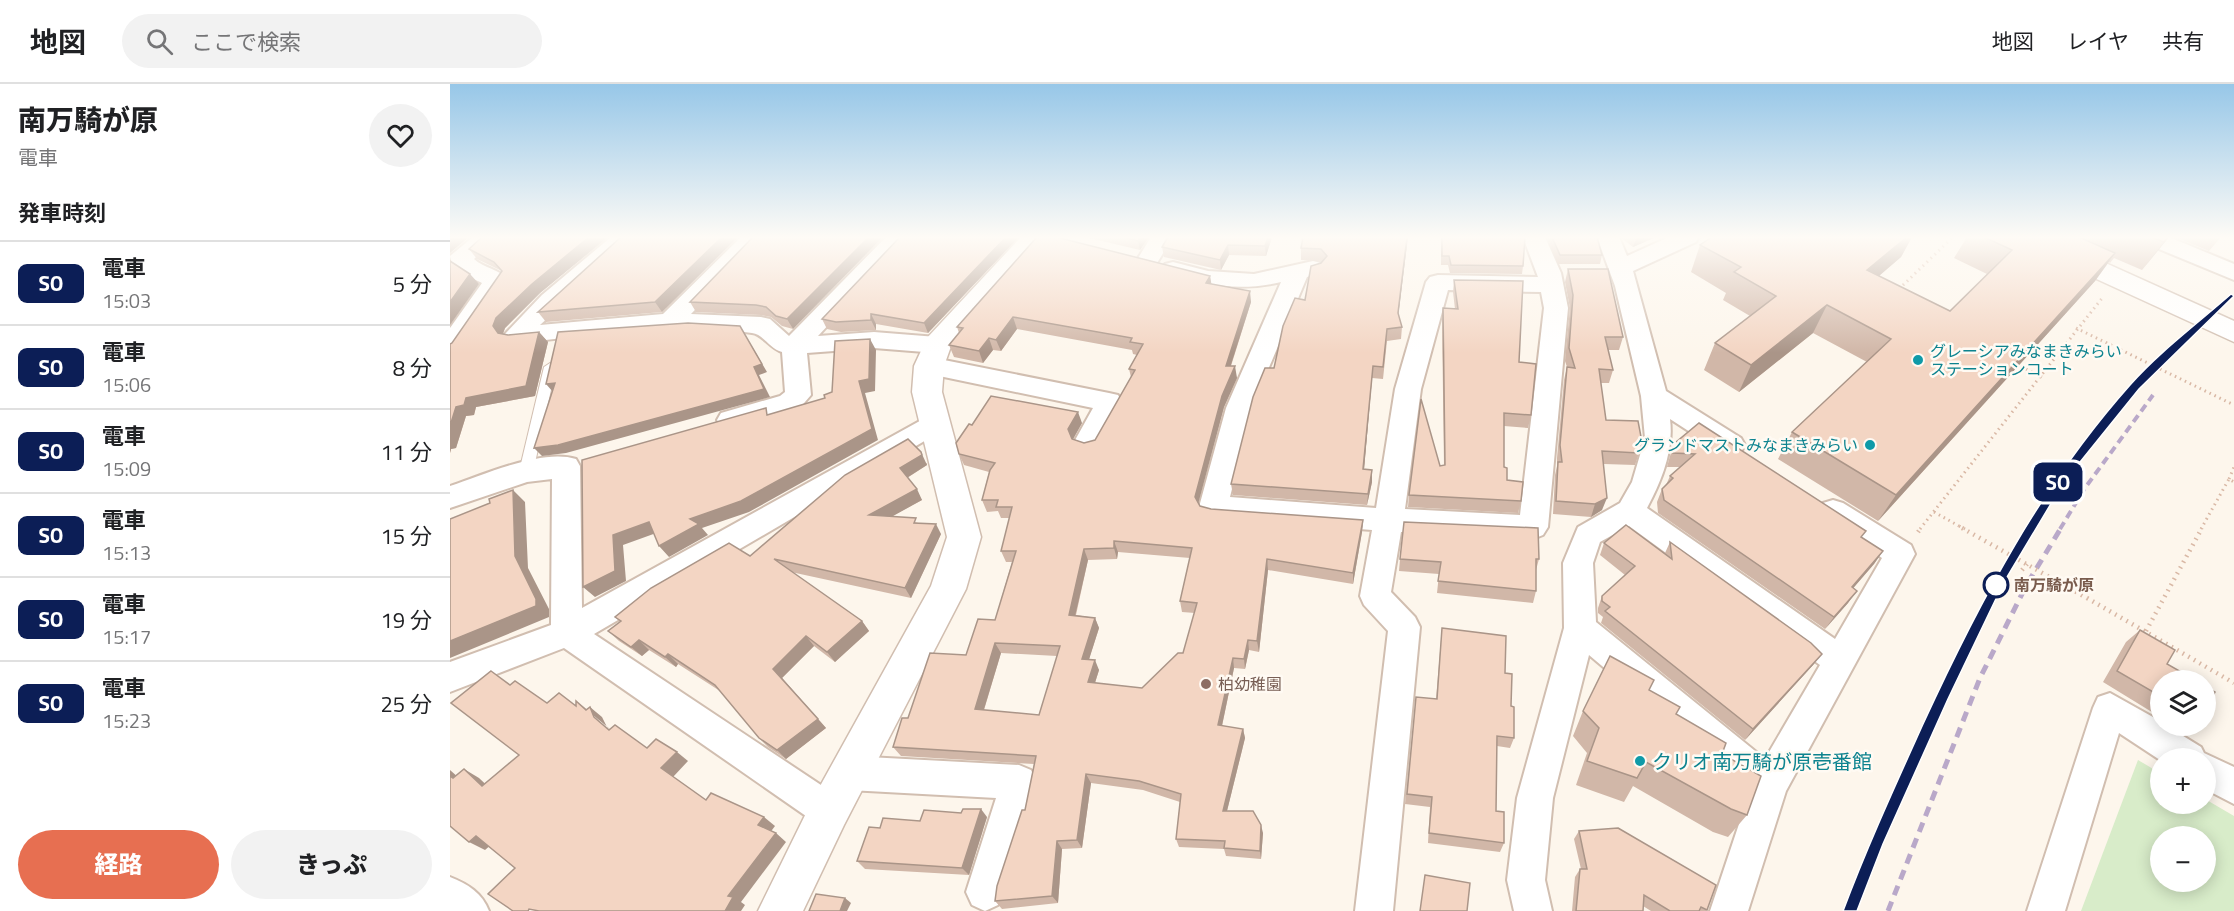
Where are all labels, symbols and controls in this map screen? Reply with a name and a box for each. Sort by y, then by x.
search box [122,14,542,68]
text: 地図 [30,20,86,63]
icon: search [143,25,176,58]
text: ここで検索 [191,25,301,59]
text: 地図 [1992,25,2034,57]
text: レイヤ [2067,25,2129,57]
text: 共有 [2162,25,2204,57]
text: 南万騎が原 [18,98,158,141]
button: heart [369,104,432,167]
text: 電車 [18,142,58,173]
text: 発車時刻 [18,196,106,230]
text: 電車 [102,251,146,285]
text: SO [38,267,64,299]
text: 5 分 [393,267,432,301]
text: 15:03 [102,285,151,316]
text: 電車 [102,335,146,369]
place label: グレーシアみなまきみらい ステーションコート [1930,339,2122,381]
text: SO [38,351,64,383]
text: 8 分 [393,351,432,385]
marker: グレーシアみなまきみらい ステーションコート [1911,353,1925,367]
text: 15:06 [102,369,151,400]
text: 電車 [102,419,146,453]
place label: グランドマストみなまきみらい [1634,433,1858,457]
text: SO [38,435,64,467]
text: 11 分 [381,435,432,469]
marker: グランドマストみなまきみらい [1863,438,1877,452]
text: 15:09 [102,453,151,484]
line badge: SO [2031,462,2085,502]
text: SO [2045,466,2071,498]
text: 電車 [102,503,146,537]
text: SO [38,519,64,551]
text: 15 分 [381,519,432,553]
text: 15:13 [102,537,151,568]
marker: 南万騎が原 [1983,572,2009,598]
place label: 南万騎が原 [2014,573,2094,597]
text: 電車 [102,587,146,621]
text: SO [38,603,64,635]
text: 19 分 [381,603,432,637]
text: 15:17 [102,621,151,652]
map controls [2150,670,2216,892]
button: layers [2150,670,2216,736]
text: 電車 [102,671,146,705]
place label: 柏幼稚園 [1218,672,1282,696]
marker: 柏幼稚園 [1199,677,1213,691]
text: SO [38,687,64,719]
text: 25 分 [381,687,432,721]
text: 15:23 [102,705,151,736]
place label: クリオ南万騎が原壱番館 [1652,746,1872,777]
button: + [2150,748,2216,814]
marker: クリオ南万騎が原壱番館 [1633,754,1647,768]
button: − [2150,826,2216,892]
button: 経路 [18,830,219,899]
button: きっぷ [231,830,432,899]

